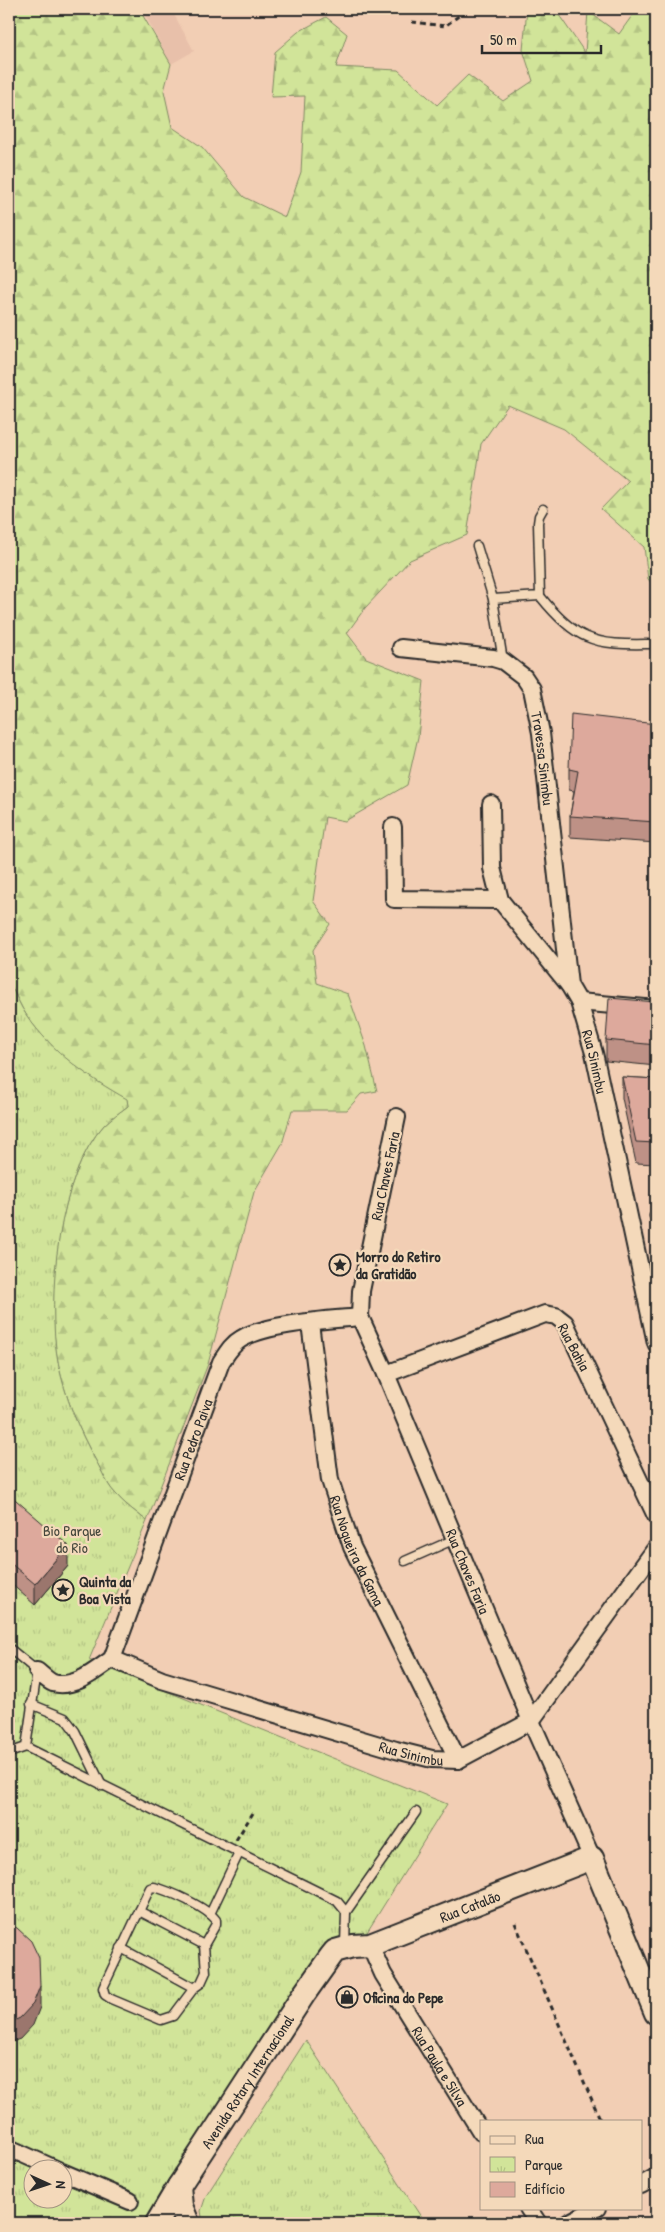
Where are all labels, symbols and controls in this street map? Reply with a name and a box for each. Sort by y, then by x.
scale bar [482,22,601,54]
text: 50 m [490,29,517,50]
street label: Travessa Sinimbu [526,709,559,806]
street label: Rua Sinimbu [577,1027,613,1095]
street label: Rua Chaves Faria [365,1130,405,1222]
place label: Morro do Retiro da Gratidão [356,1246,440,1284]
place icon: Morro do Retiro da Gratidão [328,1253,352,1277]
street label: Rua Bahia [553,1319,595,1375]
street label: Rua Pedro Paiva [168,1396,217,1483]
street label: Rua Nogueira da Gama [325,1493,390,1609]
park label: Bio Parque do Rio [43,1520,101,1558]
street label: Rua Chaves Faria [441,1525,496,1617]
place label: Quinta da Boa Vista [79,1571,131,1609]
place icon: Quinta da Boa Vista [51,1578,75,1602]
street label: Rua Sinimbu [377,1735,443,1770]
street label: Rua Catalão [436,1885,503,1927]
shop icon: Oficina do Pepe [335,1985,359,2009]
place label: Oficina do Pepe [363,1987,444,2009]
street label: Avenida Rotary Internacional [196,2010,299,2152]
street label: Rua Paula e Silva [407,2022,473,2110]
legend [480,2120,642,2210]
text: Rua [525,2128,544,2149]
text: Parque [525,2154,563,2175]
north arrow [22,2160,72,2210]
text: Edifício [525,2178,565,2199]
text: N [52,2180,71,2189]

